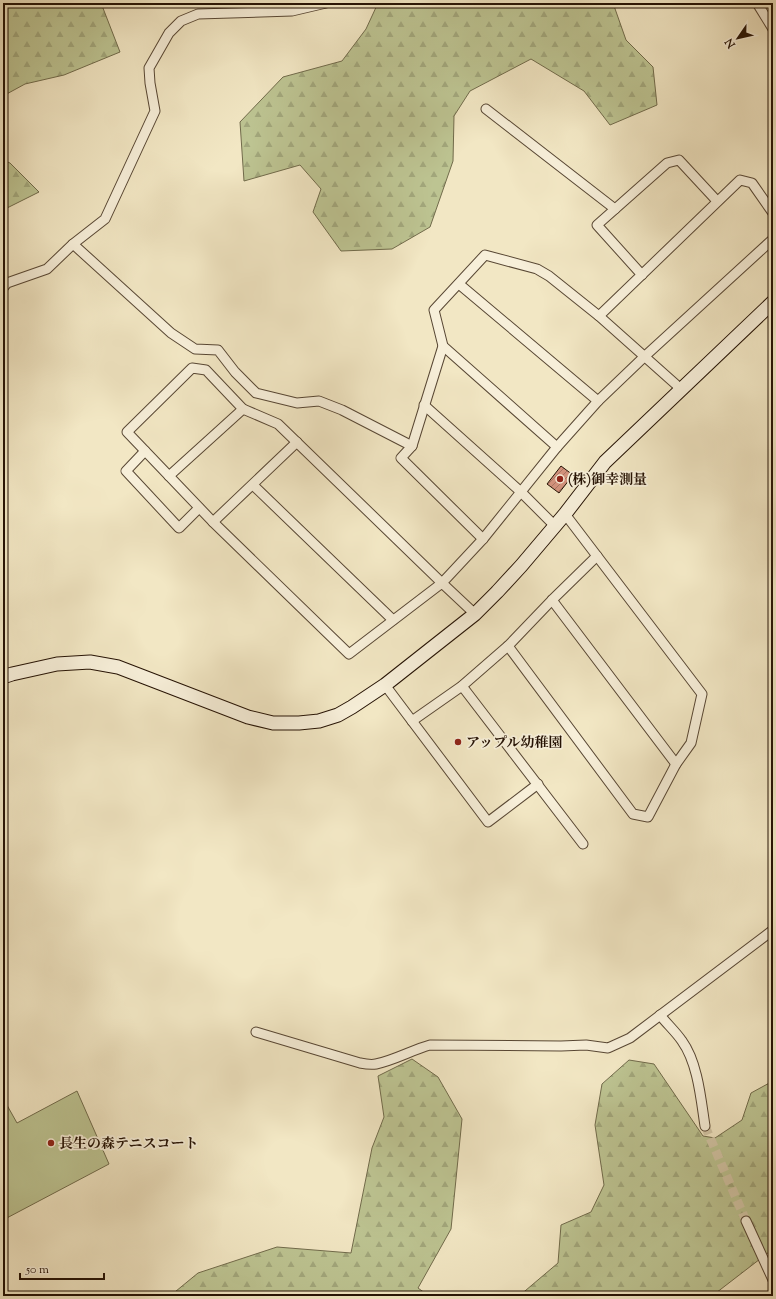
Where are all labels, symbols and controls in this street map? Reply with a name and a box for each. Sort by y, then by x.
north arrow [718,18,758,58]
text: N [721,35,740,52]
place label: (株)御幸測量 [568,471,647,491]
marker: (株)御幸測量 [555,474,565,484]
place label: アップル幼稚園 [466,734,562,754]
marker: アップル幼稚園 [453,737,463,747]
place label: 長生の森テニスコート [59,1135,198,1155]
marker: 長生の森テニスコート [46,1138,56,1148]
scale bar [20,1255,104,1281]
text: 50 m [25,1261,49,1279]

